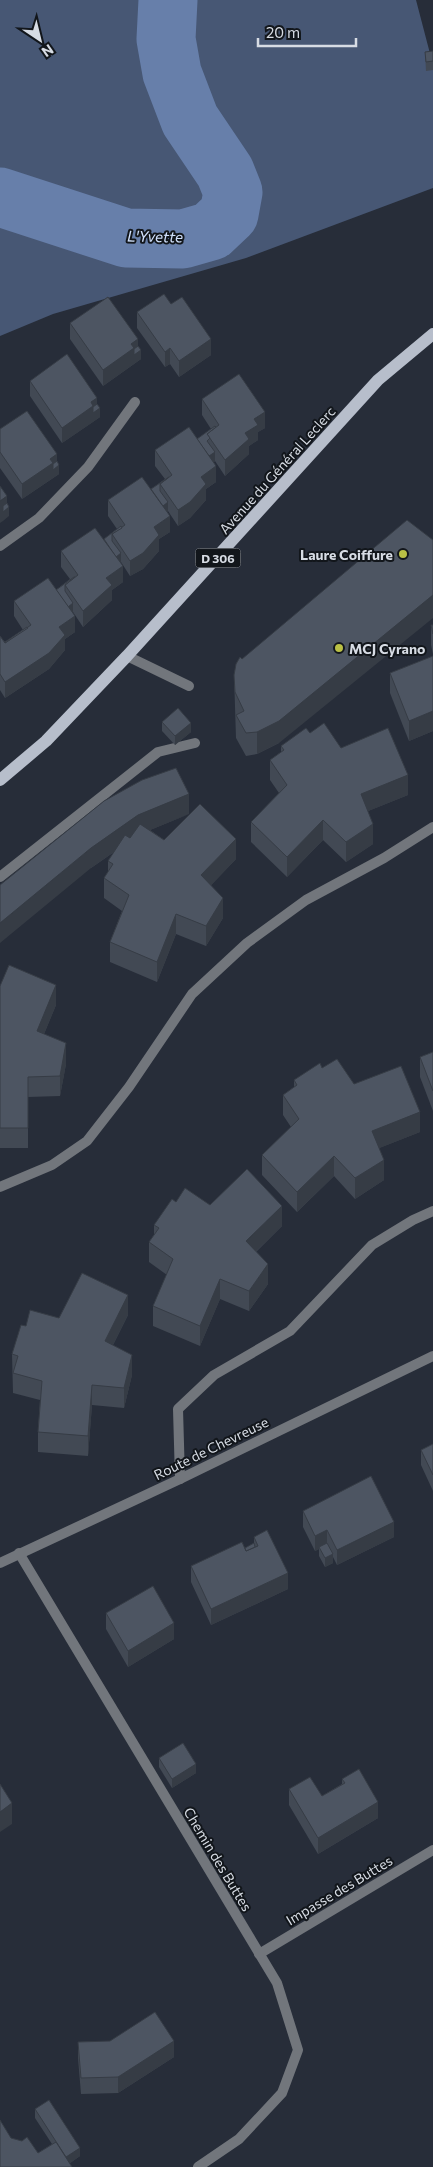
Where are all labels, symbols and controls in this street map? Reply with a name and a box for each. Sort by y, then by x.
north arrow [15,15,65,65]
scale bar [258,15,356,47]
text: 20 m [266,23,300,41]
text: N [39,41,57,61]
water label: L'Yvette [127,227,183,245]
street label: Avenue du Général Leclerc [215,403,339,537]
place label: Laure Coiffure [300,546,393,563]
road number: D 306 [196,548,240,568]
marker: Laure Coiffure [397,548,409,560]
place label: MCJ Cyrano [349,640,425,657]
marker: MCJ Cyrano [333,642,345,654]
street label: Route de Chevreuse [151,1413,271,1483]
street label: Chemin des Buttes [180,1804,256,1914]
street label: Impasse des Buttes [283,1852,395,1928]

